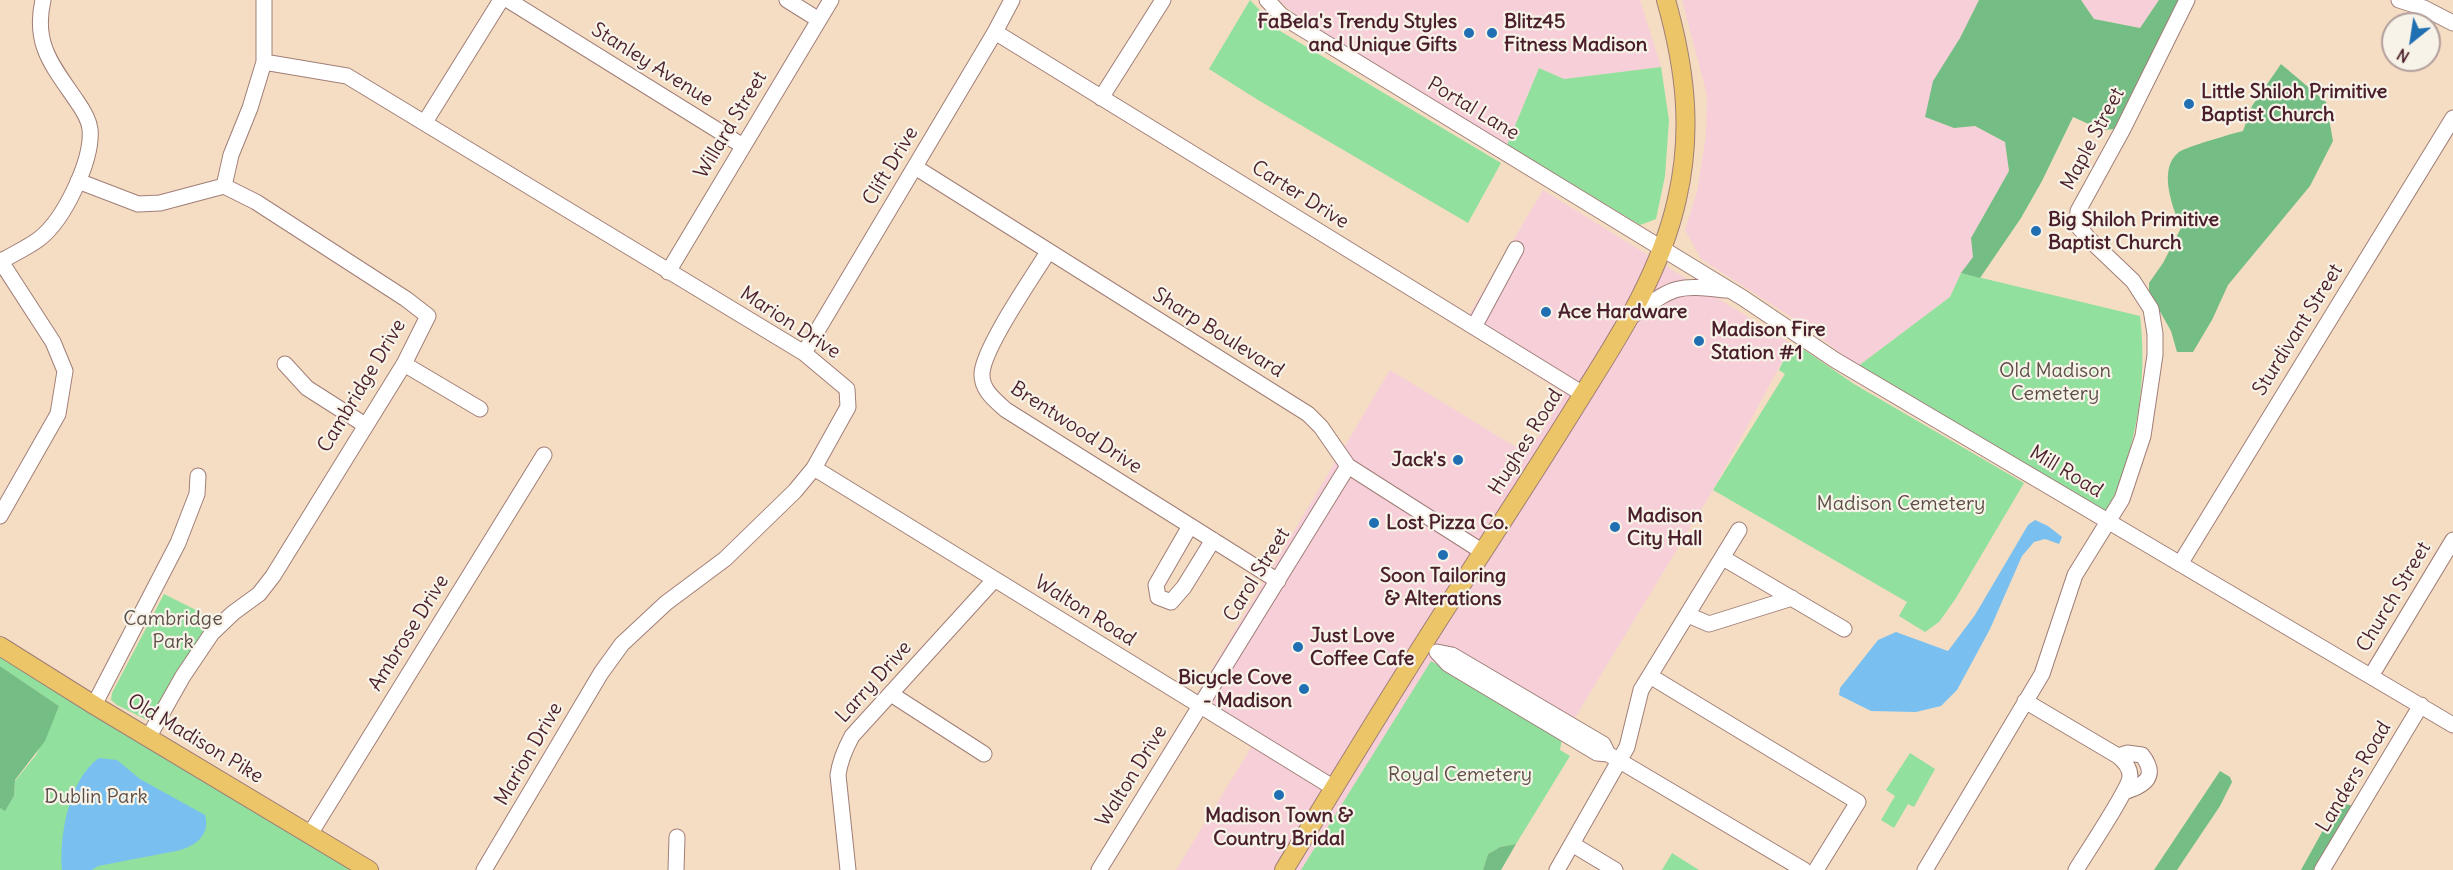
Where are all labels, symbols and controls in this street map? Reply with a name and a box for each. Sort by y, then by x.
place label: FaBela's Trendy Styles and Unique Gifts [1258,10,1457,57]
place label: Blitz45 Fitness Madison [1504,10,1647,57]
north arrow [2381,12,2441,72]
street label: Stanley Avenue [587,18,717,112]
marker: FaBela's Trendy Styles and Unique Gifts [1462,26,1476,40]
marker: Blitz45 Fitness Madison [1485,26,1499,40]
text: N [2393,44,2413,67]
street label: Willard Street [690,67,772,183]
street label: Portal Lane [1423,72,1523,146]
place label: Little Shiloh Primitive Baptist Church [2201,80,2387,127]
street label: Maple Street [2056,84,2130,194]
marker: Little Shiloh Primitive Baptist Church [2182,97,2196,111]
street label: Clift Drive [858,122,924,210]
street label: Carter Drive [1247,156,1353,234]
place label: Big Shiloh Primitive Baptist Church [2048,208,2219,255]
marker: Big Shiloh Primitive Baptist Church [2029,224,2043,238]
street label: Sturdivant Street [2248,260,2348,400]
street label: Marion Drive [735,282,845,364]
street label: Sharp Boulevard [1148,283,1288,383]
place label: Ace Hardware [1558,300,1687,324]
marker: Ace Hardware [1539,305,1553,319]
street label: Cambridge Drive [313,315,411,457]
place label: Madison Fire Station #1 [1711,318,1825,365]
marker: Madison Fire Station #1 [1692,334,1706,348]
park label: Old Madison Cemetery [1999,359,2111,406]
street label: Brentwood Drive [1006,377,1146,479]
street label: Hughes Road [1484,385,1568,499]
street label: Mill Road [2025,441,2107,503]
place label: Jack's [1392,448,1446,472]
marker: Jack's [1451,453,1465,467]
park label: Madison Cemetery [1817,492,1985,516]
place label: Madison City Hall [1627,504,1703,551]
place label: Lost Pizza Co. [1386,511,1508,535]
marker: Lost Pizza Co. [1367,516,1381,530]
marker: Madison City Hall [1608,520,1622,534]
street label: Carol Street [1219,524,1295,626]
street label: Church Street [2352,538,2436,656]
marker: Soon Tailoring & Alterations [1436,548,1450,562]
place label: Soon Tailoring & Alterations [1380,564,1506,611]
street label: Ambrose Drive [364,570,454,696]
street label: Walton Road [1030,570,1140,652]
park label: Cambridge Park [123,607,223,654]
place label: Just Love Coffee Cafe [1310,624,1414,671]
street label: Larry Drive [831,636,917,728]
marker: Just Love Coffee Cafe [1291,640,1305,654]
place label: Bicycle Cove - Madison [1178,666,1292,713]
marker: Bicycle Cove - Madison [1297,682,1311,696]
street label: Old Madison Pike [123,689,267,789]
street label: Marion Drive [490,698,568,810]
street label: Landers Road [2311,717,2397,837]
street label: Walton Drive [1091,721,1173,831]
park label: Royal Cemetery [1388,763,1532,787]
park label: Dublin Park [44,785,148,809]
marker: Madison Town & Country Bridal [1272,788,1286,802]
place label: Madison Town & Country Bridal [1205,804,1353,851]

